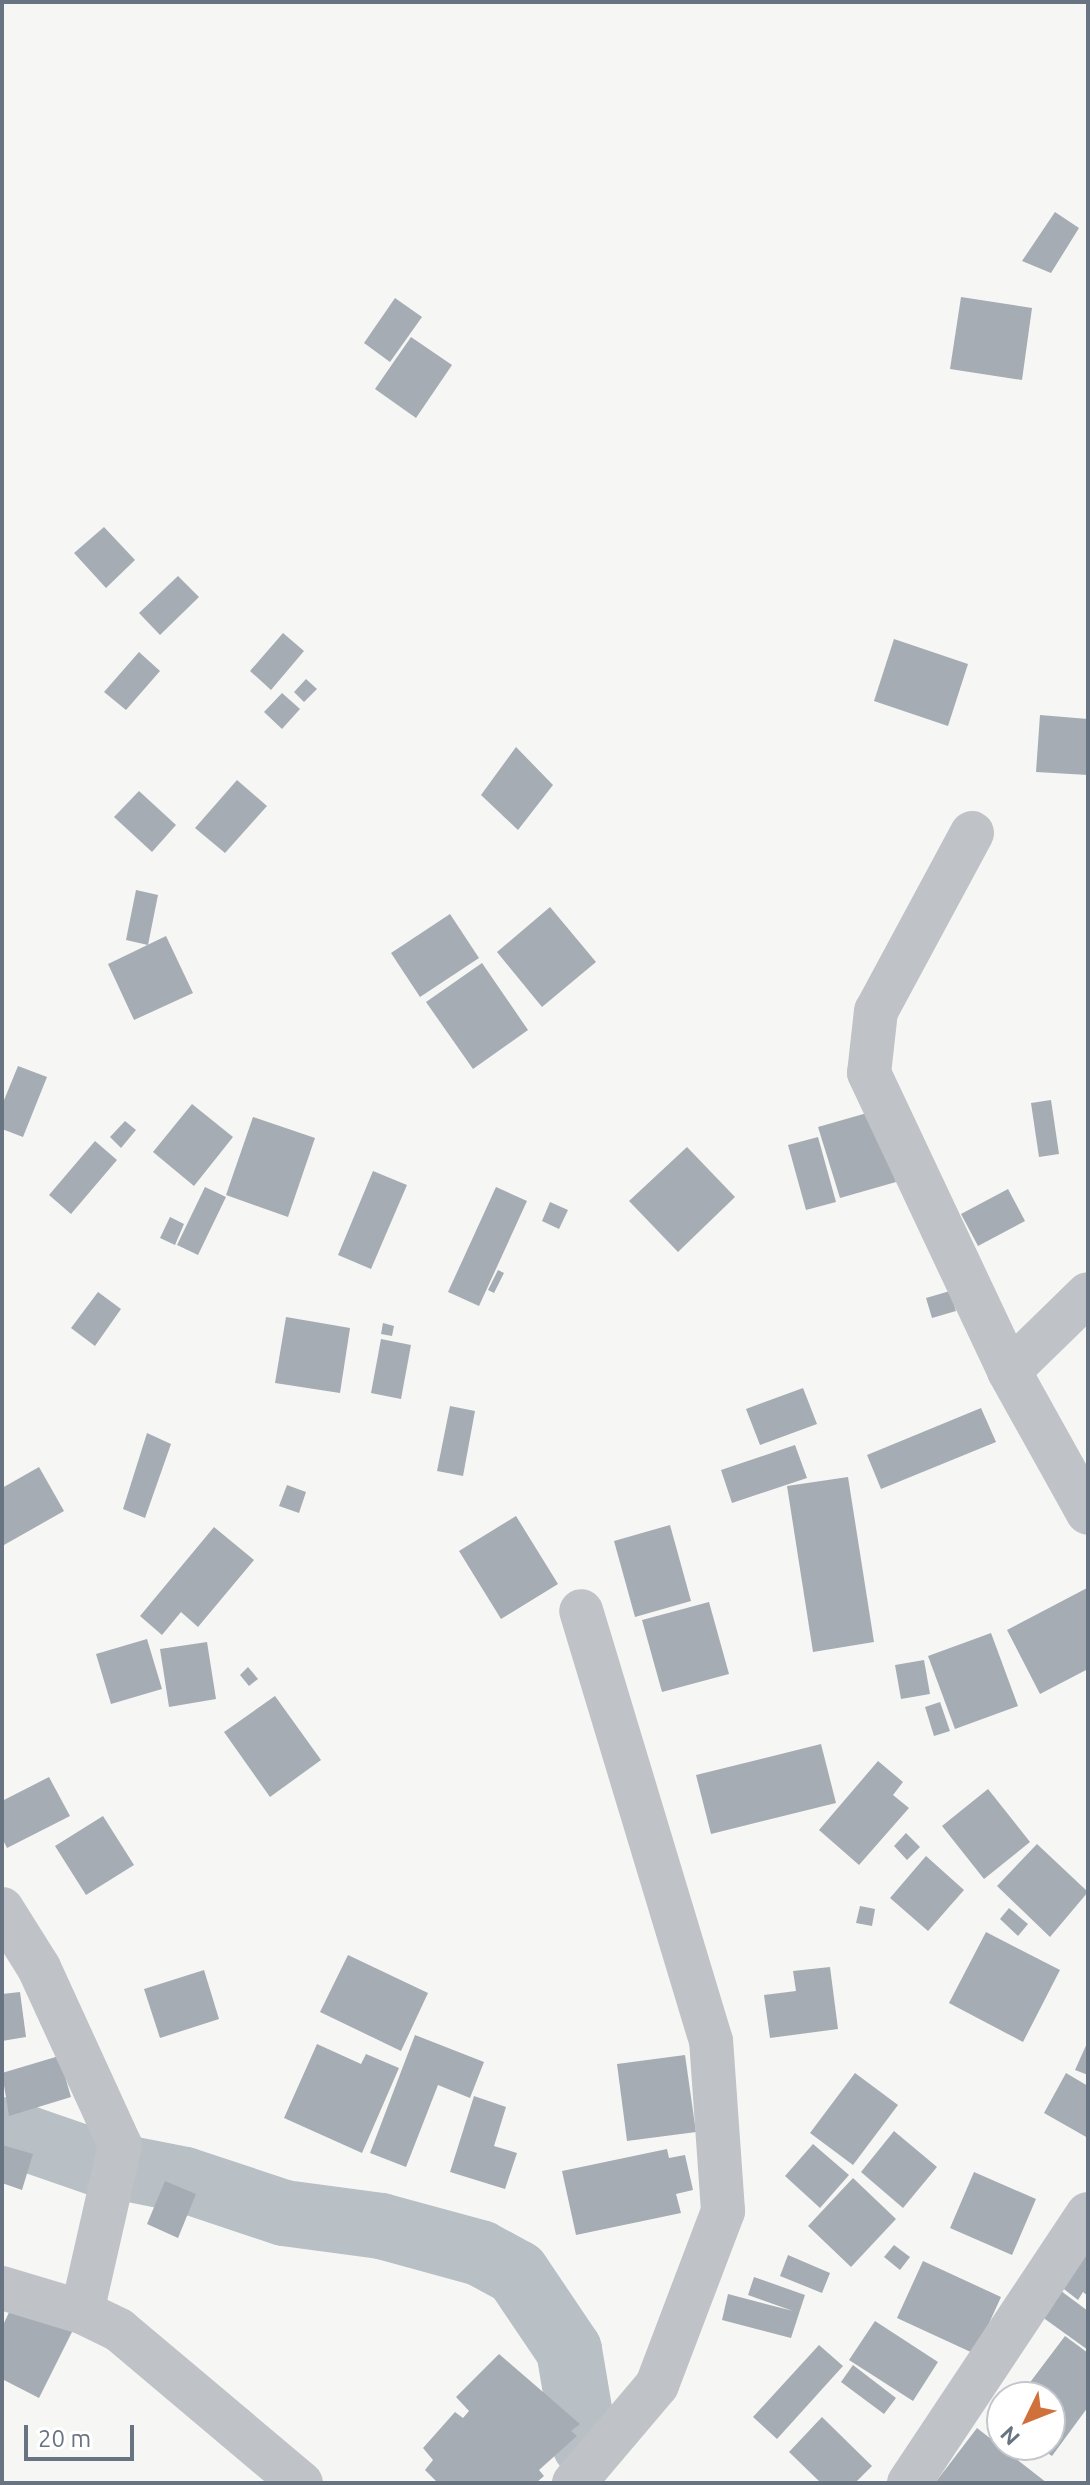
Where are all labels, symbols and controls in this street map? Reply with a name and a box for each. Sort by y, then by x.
north arrow [986,2381,1066,2461]
scale bar [28,2409,138,2459]
text: N [995,2422,1024,2451]
text: 20 m [38,2425,91,2452]

